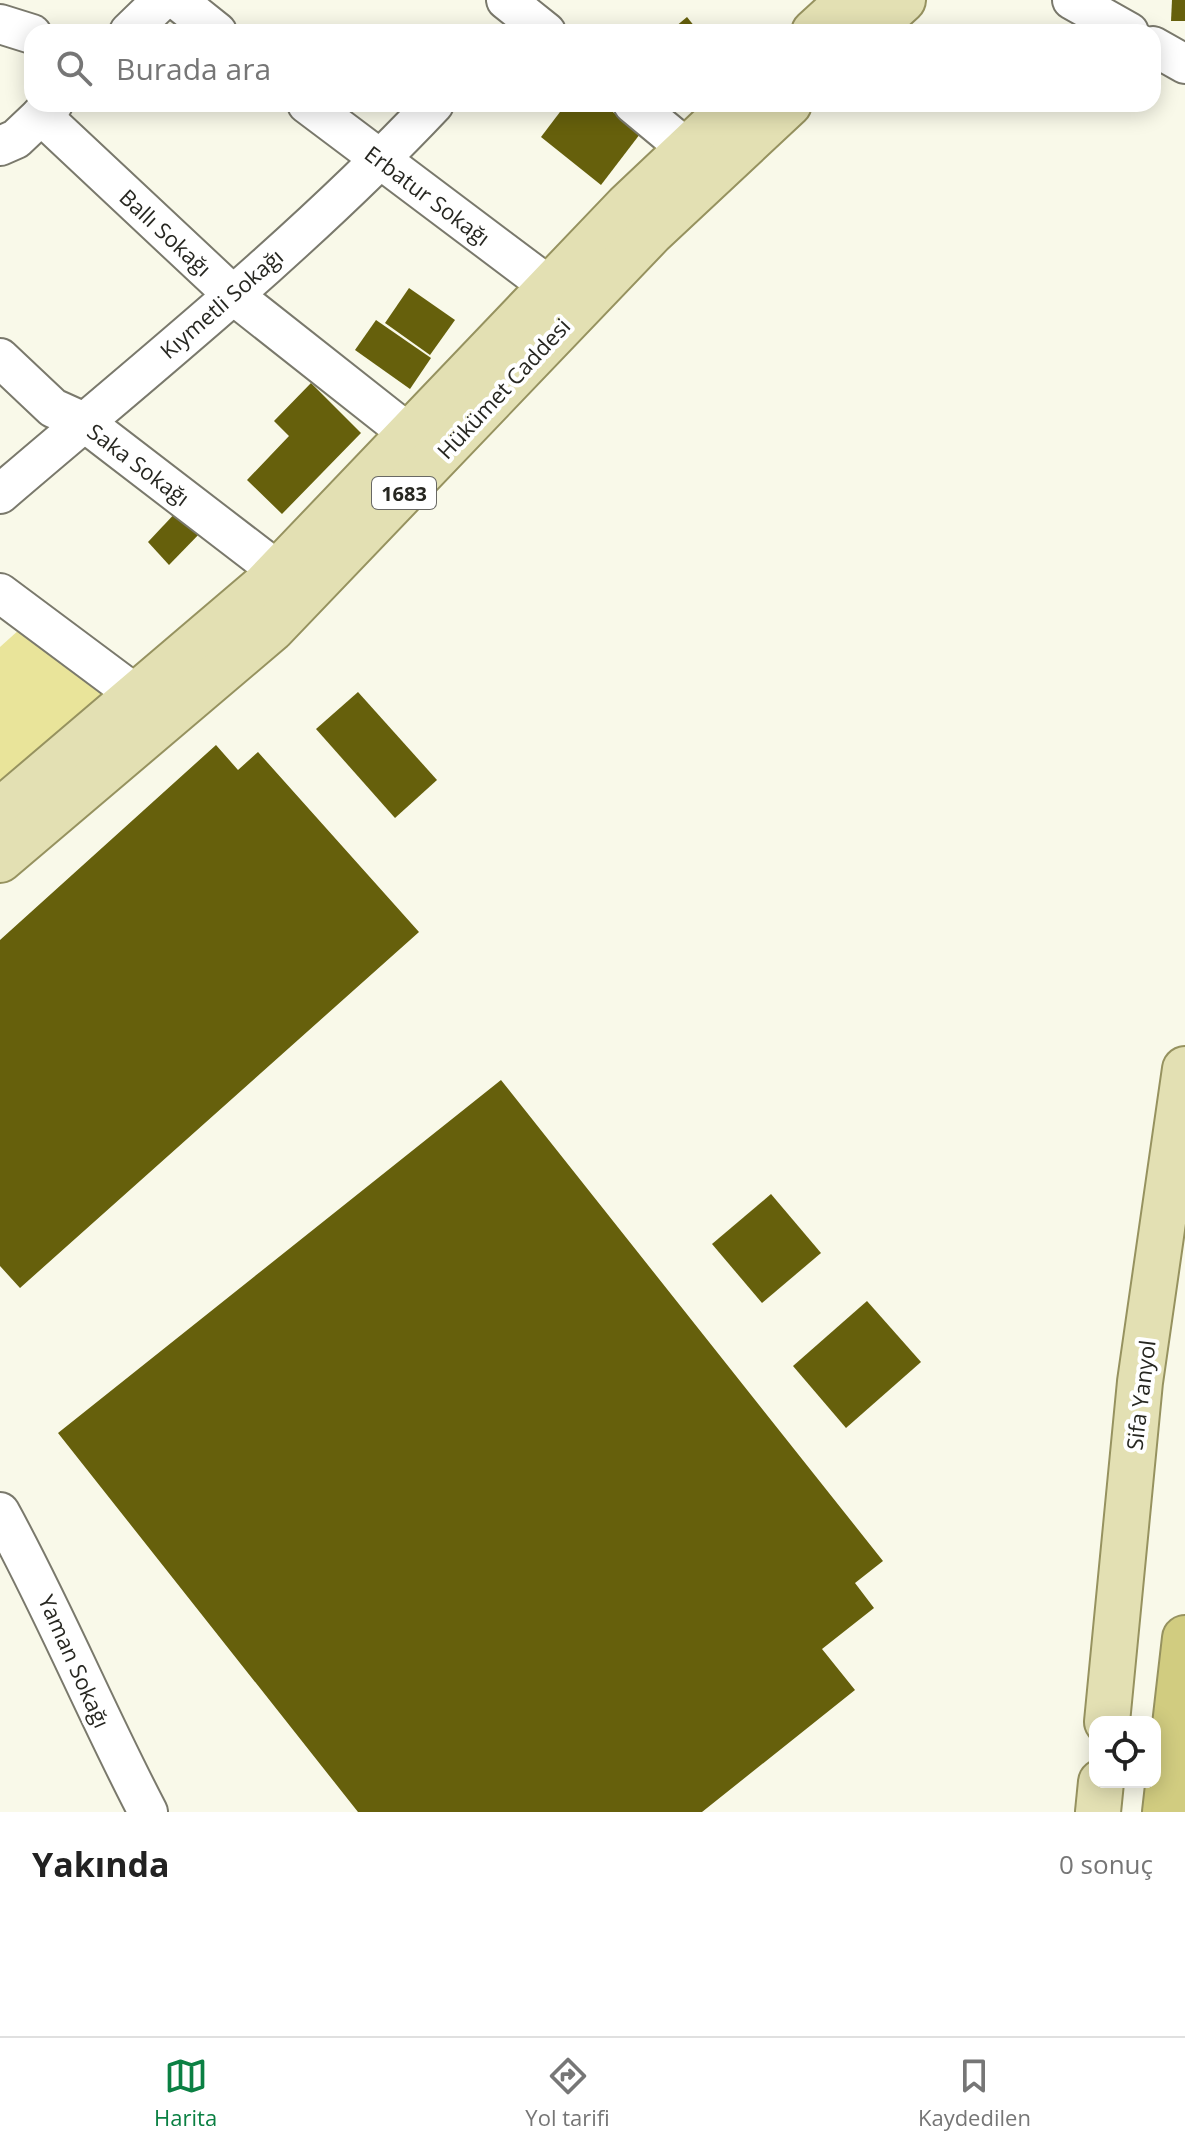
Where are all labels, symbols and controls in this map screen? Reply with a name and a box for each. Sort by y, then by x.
search box [24,24,1161,112]
icon: search [52,46,96,90]
text: Burada ara [116,48,271,89]
street label: Erbatur Sokağı [359,138,497,252]
street label: Ballı Sokağı [114,182,218,282]
street label: Kıymetli Sokağı [153,241,289,365]
street label: Hükümet Caddesi [430,311,576,465]
street label: Saka Sokağı [82,416,196,512]
road number: 1683 [372,477,436,509]
street label: Sifa Yanyol [1118,1338,1162,1452]
street label: Yaman Sokağı [32,1590,118,1732]
map controls [1089,1716,1161,1788]
button: locate [1089,1716,1161,1788]
text: Yakında [32,1841,170,1887]
text: 0 sonuç [1059,1846,1153,1882]
tab: Harita [154,2054,217,2132]
tab: Yol tarifi [525,2054,610,2132]
tab: Kaydedilen [918,2054,1031,2132]

